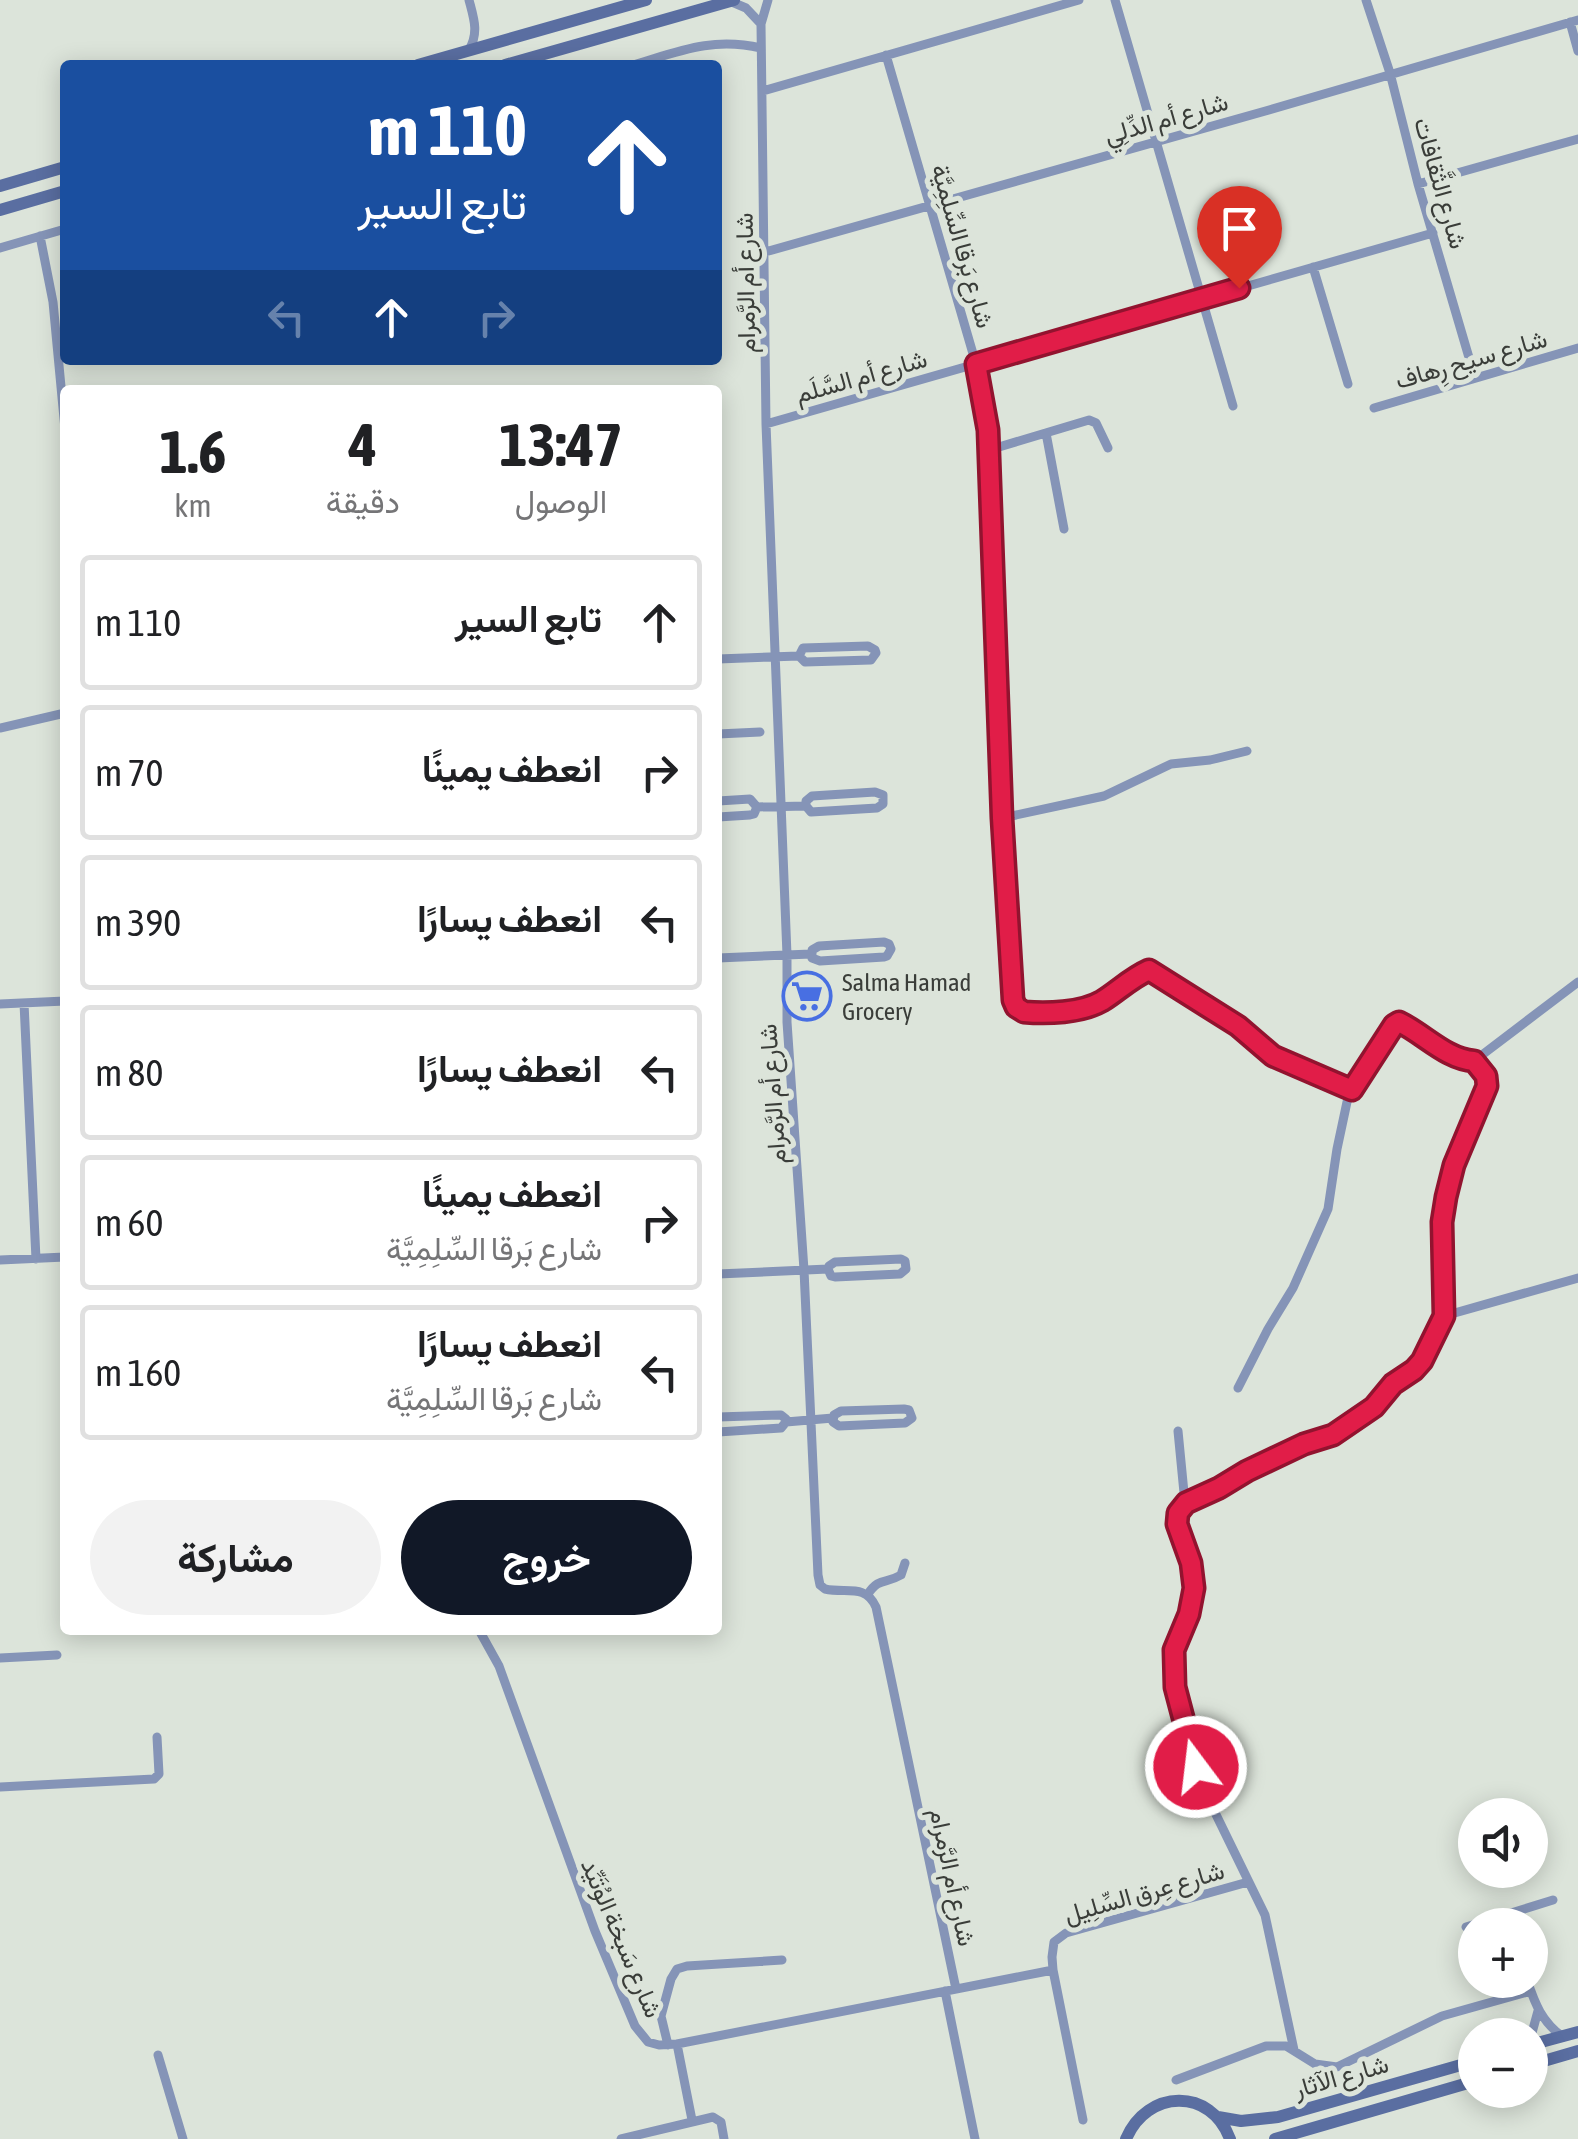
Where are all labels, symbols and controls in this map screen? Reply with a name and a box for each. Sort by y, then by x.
street label: شارع أم الدِّلِي [1101,87,1233,156]
text: 110 m [368,90,527,170]
icon: ahead [562,100,692,230]
street label: شارع الثَّقافات [1406,113,1477,253]
street label: شارع بَرقا السِّلِمِيَّة [923,161,1000,332]
text: تابع السير [357,177,527,229]
pin [1197,186,1282,289]
icon: arrive [1212,201,1267,256]
street label: شارع أم الرَّمرام [730,212,763,353]
icon: left [259,290,314,345]
icon: ahead [364,290,419,345]
icon: right [469,290,524,345]
street label: شارع سيح رِهاف [1392,324,1552,400]
street label: شارع أم السَّلَم [792,344,931,411]
text: 4 [349,410,377,479]
text: 13:47 [499,410,623,479]
text: 1.6 [159,417,226,486]
text: دقيقة [326,483,400,520]
text: الوصول [515,483,607,520]
text: km [174,487,211,524]
icon: ahead [632,595,687,650]
text: تابع السير [455,597,602,640]
text: 110 m [95,601,181,644]
icon: right [632,745,687,800]
text: انعطف يمينًا [422,747,602,790]
text: 70 m [95,751,163,794]
icon: left [632,895,687,950]
text: انعطف يسارًا [417,897,602,940]
text: 390 m [95,901,181,944]
place label: Salma Hamad Grocery [842,968,971,1025]
supermarket icon: Salma Hamad Grocery [781,970,833,1022]
street label: شارع أم الرَّمرام [753,1023,794,1165]
icon: left [632,1045,687,1100]
text: انعطف يسارًا [417,1047,602,1090]
text: 80 m [95,1051,163,1094]
text: انعطف يمينًا [422,1172,602,1215]
icon: right [632,1195,687,1250]
text: 60 m [95,1201,163,1244]
text: شارع بَرقا السِّلِمِيَّة [386,1230,602,1267]
text: انعطف يسارًا [417,1322,602,1365]
icon: left [632,1345,687,1400]
text: 160 m [95,1351,181,1394]
text: شارع بَرقا السِّلِمِيَّة [386,1380,602,1417]
button: مشاركة [90,1500,381,1615]
button: خروج [401,1500,692,1615]
position arrow [1144,1715,1248,1819]
map controls [1458,1798,1548,2108]
button: sound [1458,1798,1548,1888]
street label: شارع أم الرَّمرام [922,1805,981,1949]
street label: شارع سَبخة الوُتَيِّد [573,1854,668,2023]
street label: شارع عِرق السِّلِيل [1061,1856,1228,1931]
button: + [1458,1908,1548,1998]
button: − [1458,2018,1548,2108]
street label: شارع الآثار [1290,2049,1392,2106]

